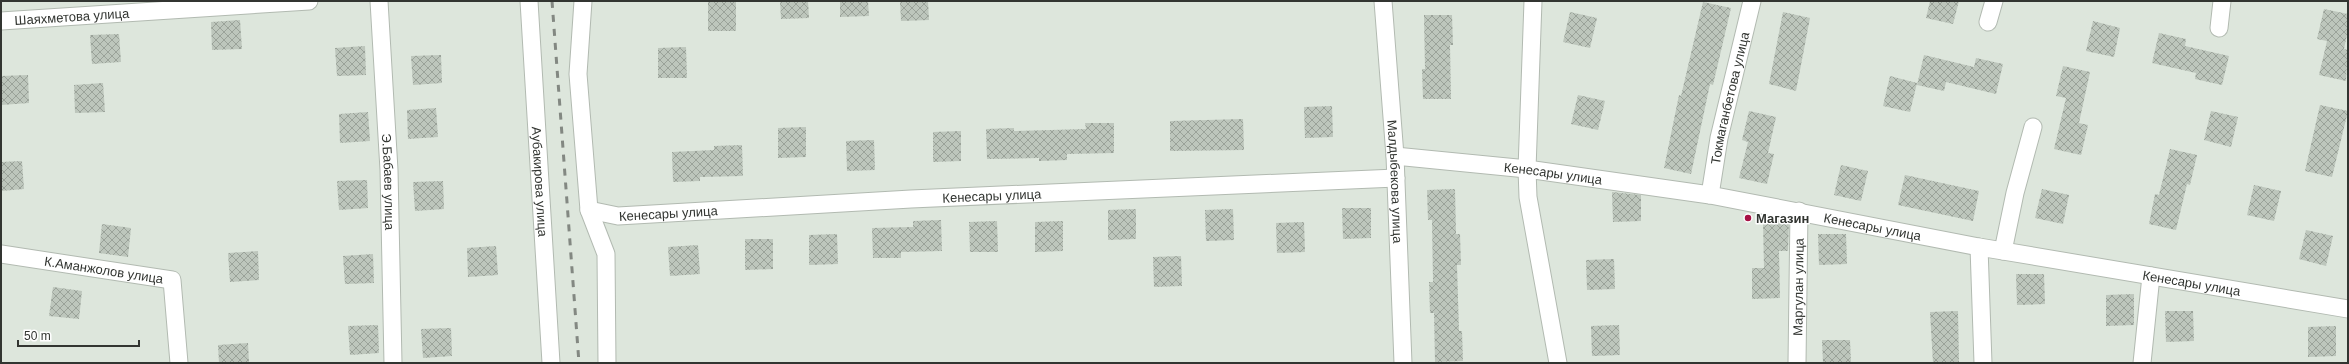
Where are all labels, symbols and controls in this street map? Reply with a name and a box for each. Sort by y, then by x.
street label: Шаяхметова улица [14,6,130,28]
street label: Токмаганбетова улица [1708,30,1752,165]
street label: Малдыбекова улица [1384,119,1405,244]
street label: Аубакирова улица [529,126,550,238]
street label: Э.Бабаев улица [379,133,397,231]
street label: Кенесары улица [1503,160,1604,188]
street label: Кенесары улица [942,186,1042,206]
street label: Кенесары улица [619,203,719,224]
street label: Кенесары улица [1822,210,1923,244]
place label: Магазин [1756,211,1809,226]
marker: Магазин [1743,213,1753,223]
street label: Маргулан улица [1790,237,1807,336]
street label: К.Аманжолов улица [43,254,165,287]
street label: Кенесары улица [2141,268,2242,299]
scale bar [18,322,139,348]
text: 50 m [24,329,51,343]

